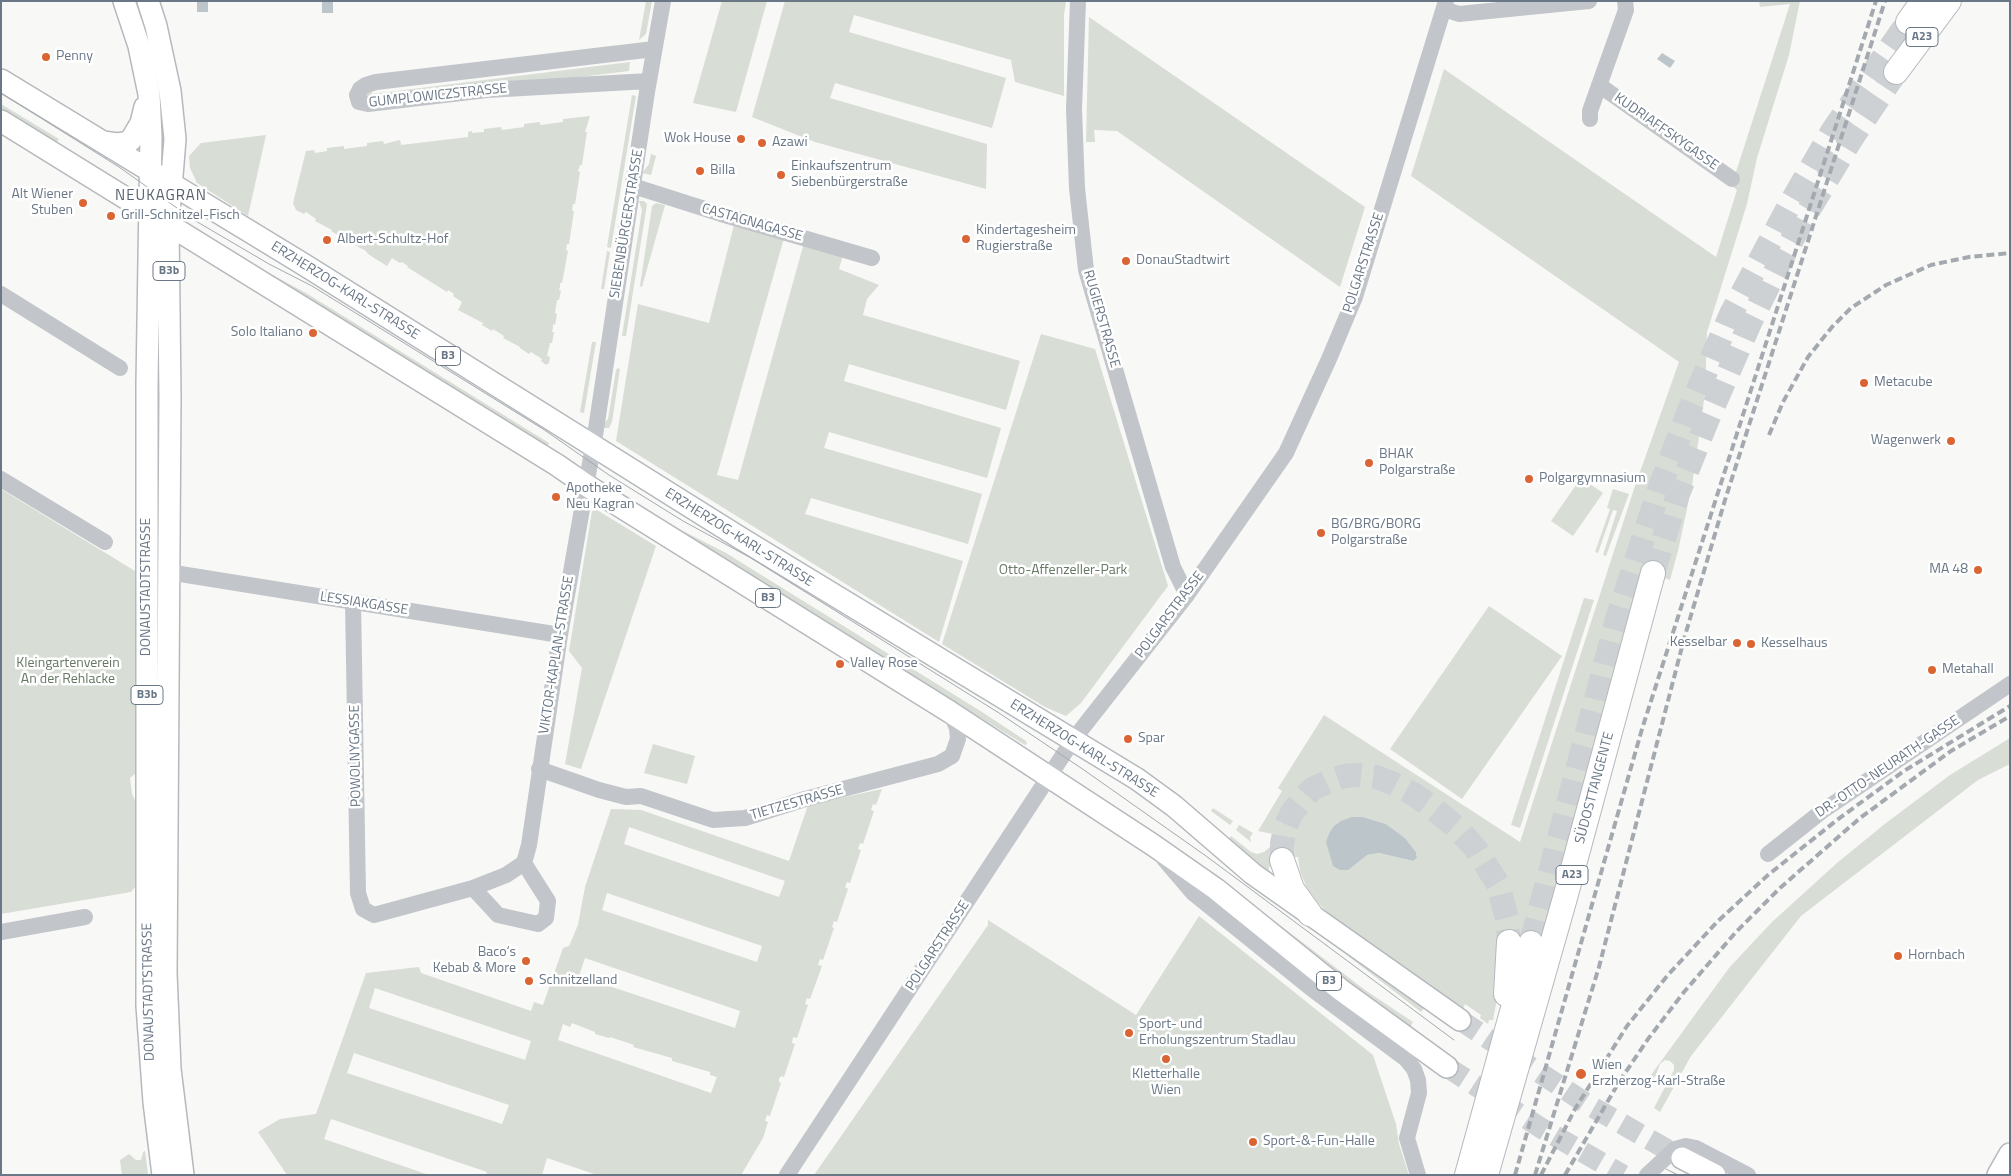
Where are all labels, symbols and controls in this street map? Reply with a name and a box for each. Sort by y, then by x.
road number: A23 [1906,28,1938,46]
place label: Penny [56,49,93,65]
marker: Penny [40,51,52,63]
street label: GUMPLOWICZSTRASSE [368,80,508,112]
street label: KUDRIAFFSKYGASSE [1611,90,1721,174]
place label: Wok House [664,131,731,147]
marker: Wok House [735,133,747,145]
place label: Azawi [772,135,807,151]
marker: Azawi [756,137,768,149]
street label: SIEBENBÜRGERSTRASSE [607,148,647,300]
place label: Einkaufszentrum Siebenbürgerstraße [791,159,908,192]
place label: Billa [710,163,735,179]
marker: Billa [694,165,706,177]
marker: Einkaufszentrum Siebenbürgerstraße [775,169,787,181]
place label: Alt Wiener Stuben [11,187,73,220]
district label: NEUKAGRAN [114,187,208,205]
marker: Alt Wiener Stuben [77,197,89,209]
street label: CASTAGNAGASSE [700,201,804,245]
place label: Grill-Schnitzel-Fisch [121,208,240,224]
marker: Grill-Schnitzel-Fisch [105,210,117,222]
street label: POLGARSTRASSE [1340,211,1388,315]
place label: Kindertagesheim Rugierstraße [976,223,1076,256]
place label: Albert-Schultz-Hof [337,232,448,248]
marker: Kindertagesheim Rugierstraße [960,233,972,245]
marker: Albert-Schultz-Hof [321,234,333,246]
street label: ERZHERZOG-KARL-STRASSE [268,238,422,344]
place label: DonauStadtwirt [1136,253,1230,269]
marker: DonauStadtwirt [1120,255,1132,267]
road number: B3b [153,262,185,280]
street label: RUGIERSTRASSE [1079,268,1123,370]
place label: Solo Italiano [231,325,303,341]
marker: Solo Italiano [307,327,319,339]
road number: B3 [436,346,460,366]
place label: Metacube [1874,375,1933,391]
marker: Metacube [1858,377,1870,389]
place label: Wagenwerk [1871,433,1941,449]
marker: Wagenwerk [1945,435,1957,447]
place label: BHAK Polgarstraße [1379,447,1455,480]
marker: BHAK Polgarstraße [1363,457,1375,469]
place label: Polgargymnasium [1539,471,1646,487]
marker: Polgargymnasium [1523,473,1535,485]
place label: Apotheke Neu Kagran [566,481,635,514]
street label: ERZHERZOG-KARL-STRASSE [662,485,816,591]
marker: Apotheke Neu Kagran [550,491,562,503]
place label: BG/BRG/BORG Polgarstraße [1331,517,1421,550]
street label: DONAUSTADTSTRASSE [139,518,155,656]
marker: BG/BRG/BORG Polgarstraße [1315,527,1327,539]
place label: MA 48 [1929,562,1968,578]
park label: Otto-Affenzeller-Park [999,563,1127,579]
marker: MA 48 [1972,564,1984,576]
street label: POLGARSTRASSE [1132,568,1208,662]
street label: VIKTOR-KAPLAN-STRASSE [536,575,578,735]
road number: B3 [756,588,780,608]
street label: LESSIAKGASSE [319,589,409,619]
place label: Kesselbar [1670,635,1727,651]
place label: Kesselhaus [1761,636,1828,652]
marker: Kesselbar [1731,637,1743,649]
marker: Kesselhaus [1745,638,1757,650]
park label: Kleingartenverein An der Rehlacke [16,656,120,689]
place label: Valley Rose [850,656,918,672]
marker: Valley Rose [834,658,846,670]
place label: Metahall [1942,662,1994,678]
marker: Metahall [1926,664,1938,676]
road number: B3b [131,686,163,704]
street label: ERZHERZOG-KARL-STRASSE [1007,696,1161,802]
street label: POWOLNYGASSE [347,705,365,807]
street label: DR.-OTTO-NEURATH-GASSE [1813,712,1963,822]
street label: SÜDOSTTANGENTE [1572,730,1618,846]
place label: Spar [1138,731,1165,747]
marker: Spar [1122,733,1134,745]
street label: TIETZESTRASSE [749,782,845,824]
road number: A23 [1556,866,1588,884]
street label: POLGARSTRASSE [903,898,973,994]
street label: DONAUSTADTSTRASSE [139,923,159,1061]
place label: Baco‘s Kebab & More [433,945,516,978]
place label: Hornbach [1908,948,1965,964]
marker: Hornbach [1892,950,1904,962]
marker: Baco‘s Kebab & More [520,955,532,967]
road number: B3 [1316,971,1342,990]
place label: Schnitzelland [539,973,618,989]
marker: Schnitzelland [523,975,535,987]
place label: Sport- und Erholungszentrum Stadlau [1139,1017,1296,1050]
marker: Sport- und Erholungszentrum Stadlau [1123,1027,1135,1039]
marker: Kletterhalle Wien [1160,1053,1172,1065]
place label: Wien Erzherzog-Karl-Straße [1592,1058,1725,1090]
place label: Kletterhalle Wien [1132,1067,1200,1100]
marker: Wien Erzherzog-Karl-Straße [1574,1067,1588,1081]
place label: Sport-&-Fun-Halle [1263,1134,1375,1150]
marker: Sport-&-Fun-Halle [1247,1136,1259,1148]

